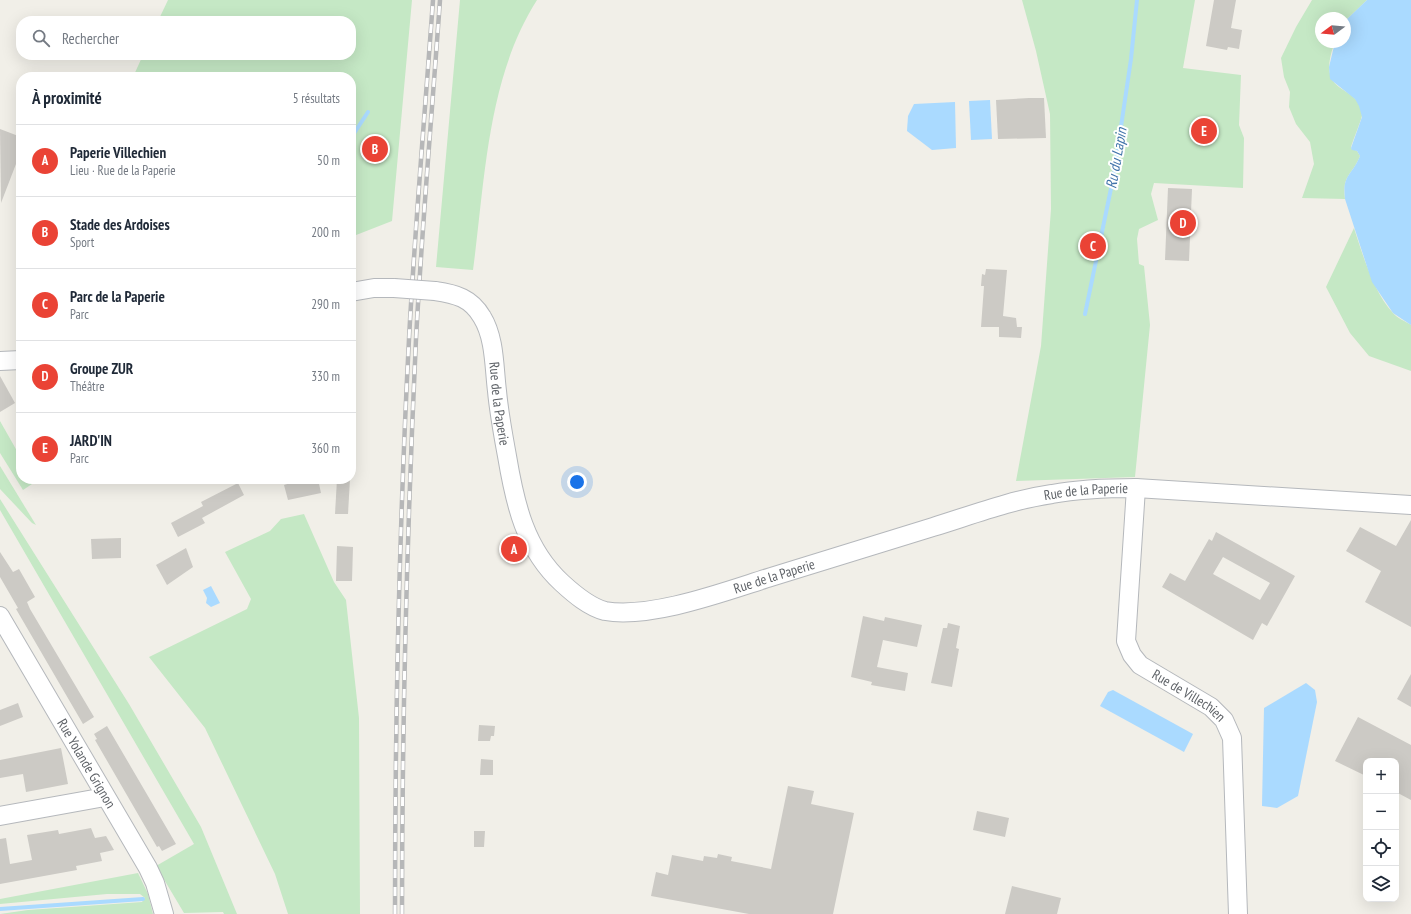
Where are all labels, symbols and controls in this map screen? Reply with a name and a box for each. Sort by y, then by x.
north arrow [1315,12,1351,48]
search box [16,16,356,60]
icon: search [30,27,52,49]
text: Rechercher [62,29,119,48]
text: À proximité [32,87,102,109]
text: 5 résultats [293,90,340,107]
pin: E [1191,116,1217,146]
water label: Ru du Lapin [1101,125,1131,190]
pin: B [362,134,388,164]
text: Paperie Villechien [70,143,166,162]
text: A [42,152,48,169]
text: 50 m [317,152,340,169]
text: Lieu · Rue de la Paperie [70,162,176,179]
pin: D [1170,208,1196,238]
text: Stade des Ardoises [70,215,170,234]
text: B [42,224,48,241]
text: 200 m [311,224,340,241]
pin: C [1080,231,1106,261]
text: Sport [70,234,94,251]
text: Parc de la Paperie [70,287,165,306]
text: C [42,296,48,313]
text: 290 m [311,296,340,313]
text: Parc [70,306,89,323]
text: Groupe ZUR [70,359,133,378]
street label: Rue de la Paperie [485,361,514,447]
text: D [42,368,48,385]
text: 330 m [311,368,340,385]
text: Théâtre [70,378,105,395]
text: JARD'IN [70,431,112,450]
text: E [42,440,48,457]
text: 360 m [311,440,340,457]
text: Parc [70,450,89,467]
your location [567,472,587,492]
street label: Rue de la Paperie [1042,479,1128,504]
pin: A [501,534,527,564]
street label: Rue de la Paperie [731,555,817,597]
street label: Rue de Villechien [1149,665,1229,725]
street label: Rue Yolande Grignon [53,715,120,811]
map controls [1363,758,1399,902]
button: + [1363,758,1399,794]
button: − [1363,794,1399,830]
button: locate [1363,830,1399,866]
button: layers [1363,866,1399,902]

